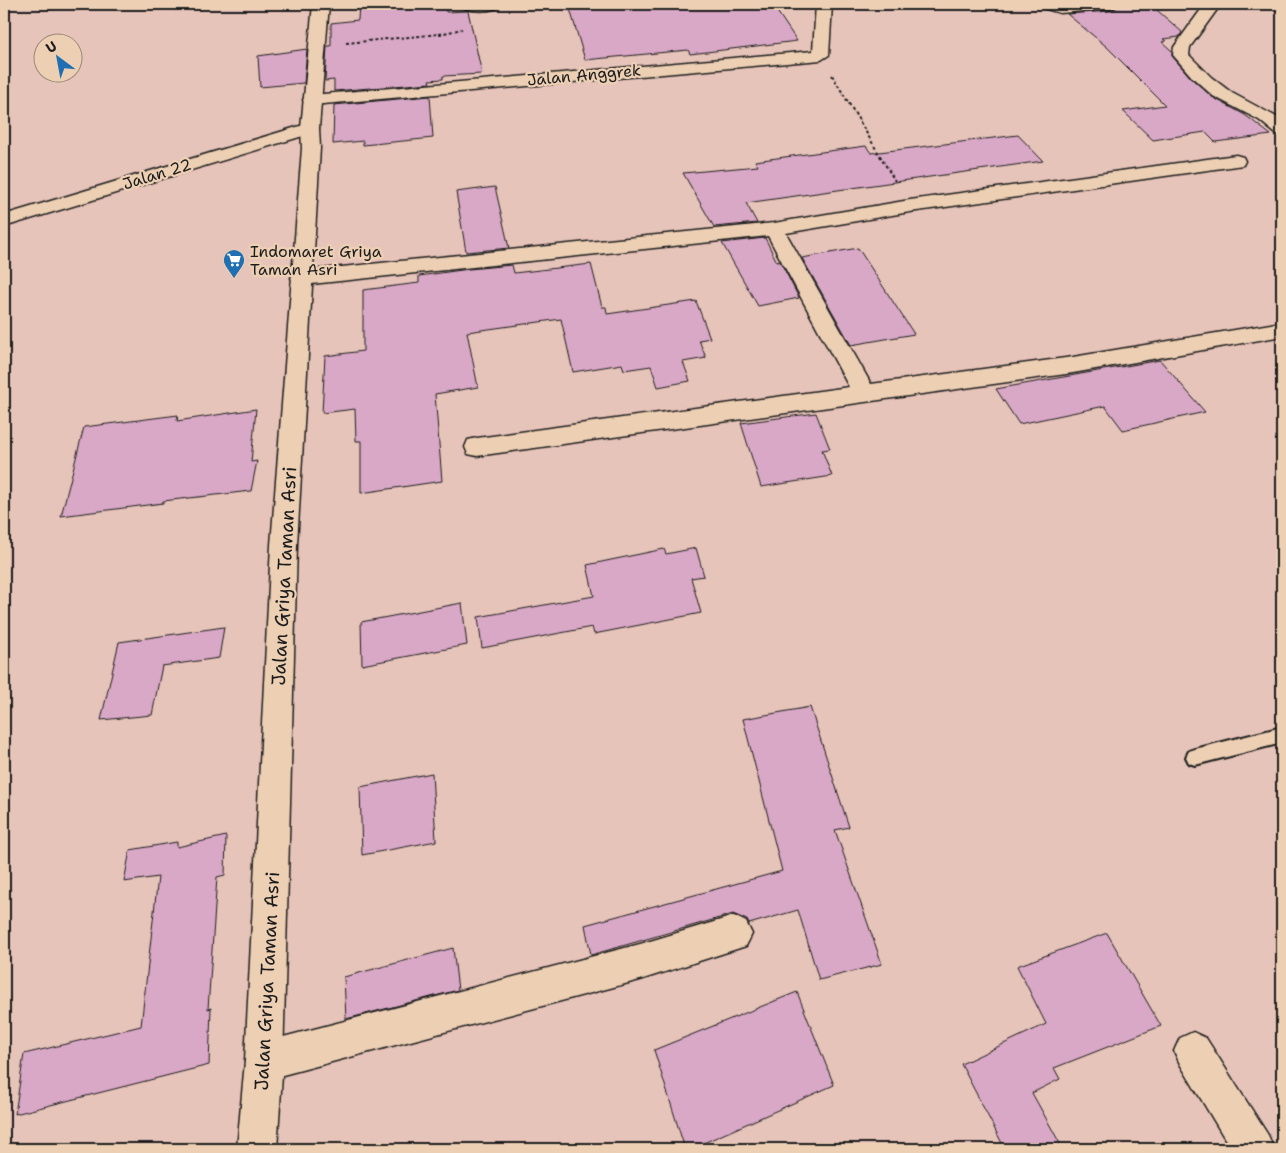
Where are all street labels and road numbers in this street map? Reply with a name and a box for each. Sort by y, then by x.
street label: Jalan Anggrek [526,60,642,90]
street label: Jalan 22 [120,154,194,194]
street label: Jalan Griya Taman Asri [266,466,302,686]
street label: Jalan Griya Taman Asri [249,871,285,1091]

